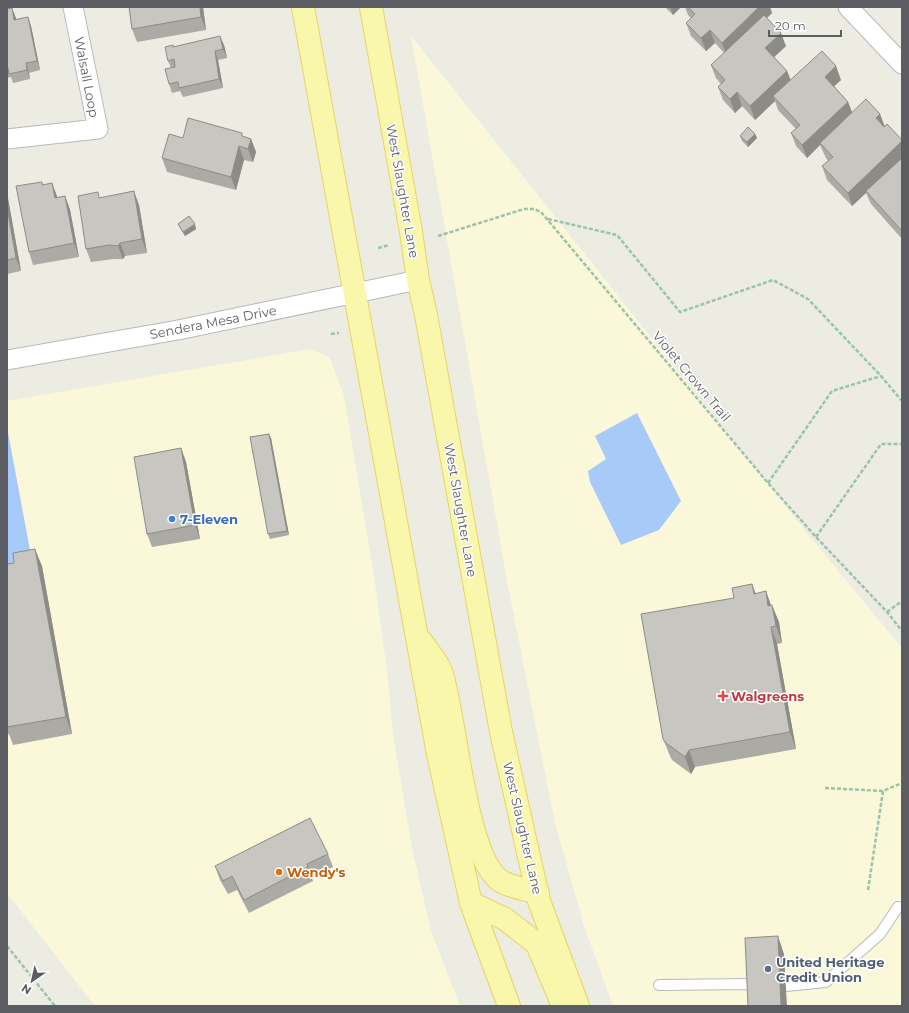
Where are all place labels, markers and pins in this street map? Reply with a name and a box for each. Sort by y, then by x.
place label: 7-Eleven [180,511,238,527]
marker: 7-Eleven [167,514,177,524]
place label: Walgreens [731,688,804,704]
marker: Walgreens [718,691,728,701]
place label: Wendy's [287,864,345,880]
marker: Wendy's [274,867,284,877]
place label: United Heritage Credit Union [776,954,884,985]
marker: United Heritage Credit Union [763,964,773,974]

